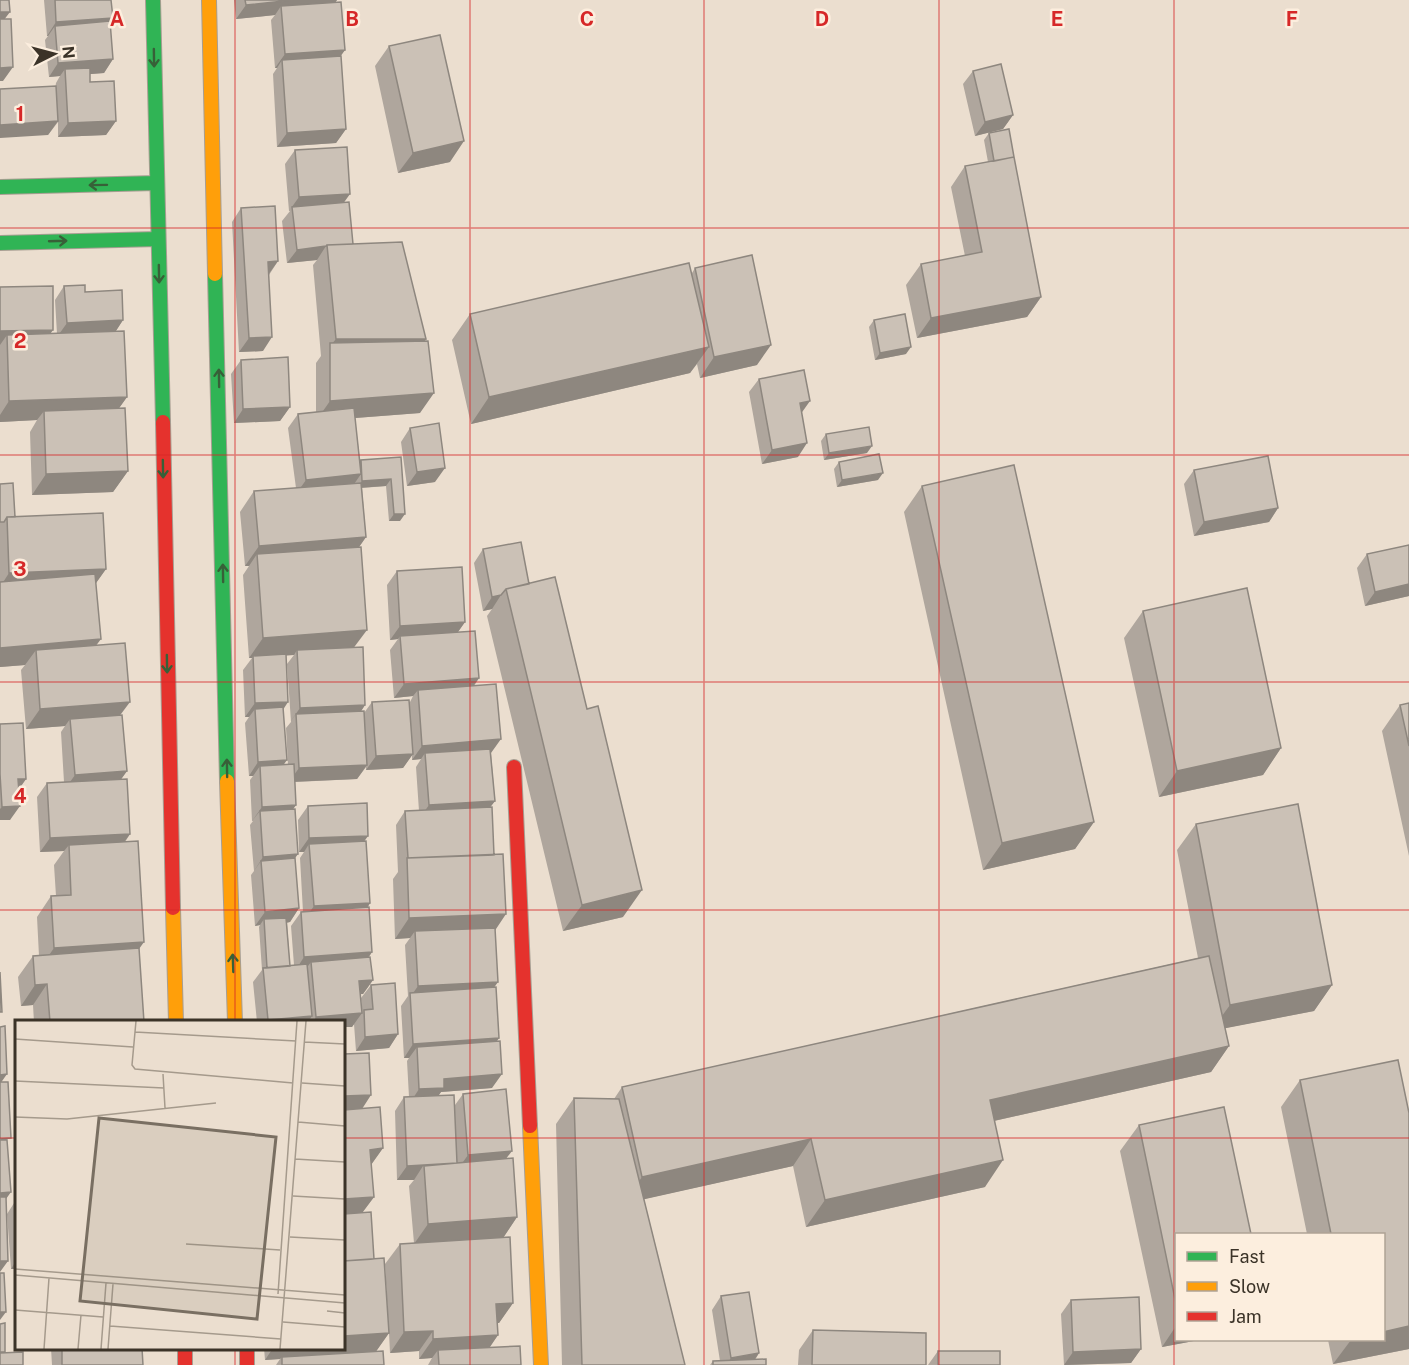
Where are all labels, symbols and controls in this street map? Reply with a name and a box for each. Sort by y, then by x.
text: A [110,7,124,31]
text: B [345,7,359,31]
text: C [580,7,594,31]
text: D [815,7,829,31]
text: E [1051,7,1063,31]
text: F [1286,7,1298,31]
north arrow [24,24,84,84]
text: N [58,45,79,60]
one-way arrow [148,48,160,68]
text: 1 [16,102,24,126]
one-way arrow [88,179,108,191]
one-way arrow [48,236,68,247]
one-way arrow [153,264,164,284]
text: 2 [14,329,26,353]
one-way arrow [213,369,225,389]
one-way arrow [157,459,168,479]
text: 3 [13,557,27,581]
one-way arrow [217,564,229,584]
one-way arrow [161,654,173,674]
one-way arrow [221,759,233,779]
text: 4 [13,784,27,808]
one-way arrow [228,954,239,974]
inset map [15,1020,345,1350]
legend [1175,1233,1385,1341]
text: Fast [1229,1246,1265,1267]
text: Slow [1229,1276,1270,1297]
text: Jam [1229,1306,1262,1327]

